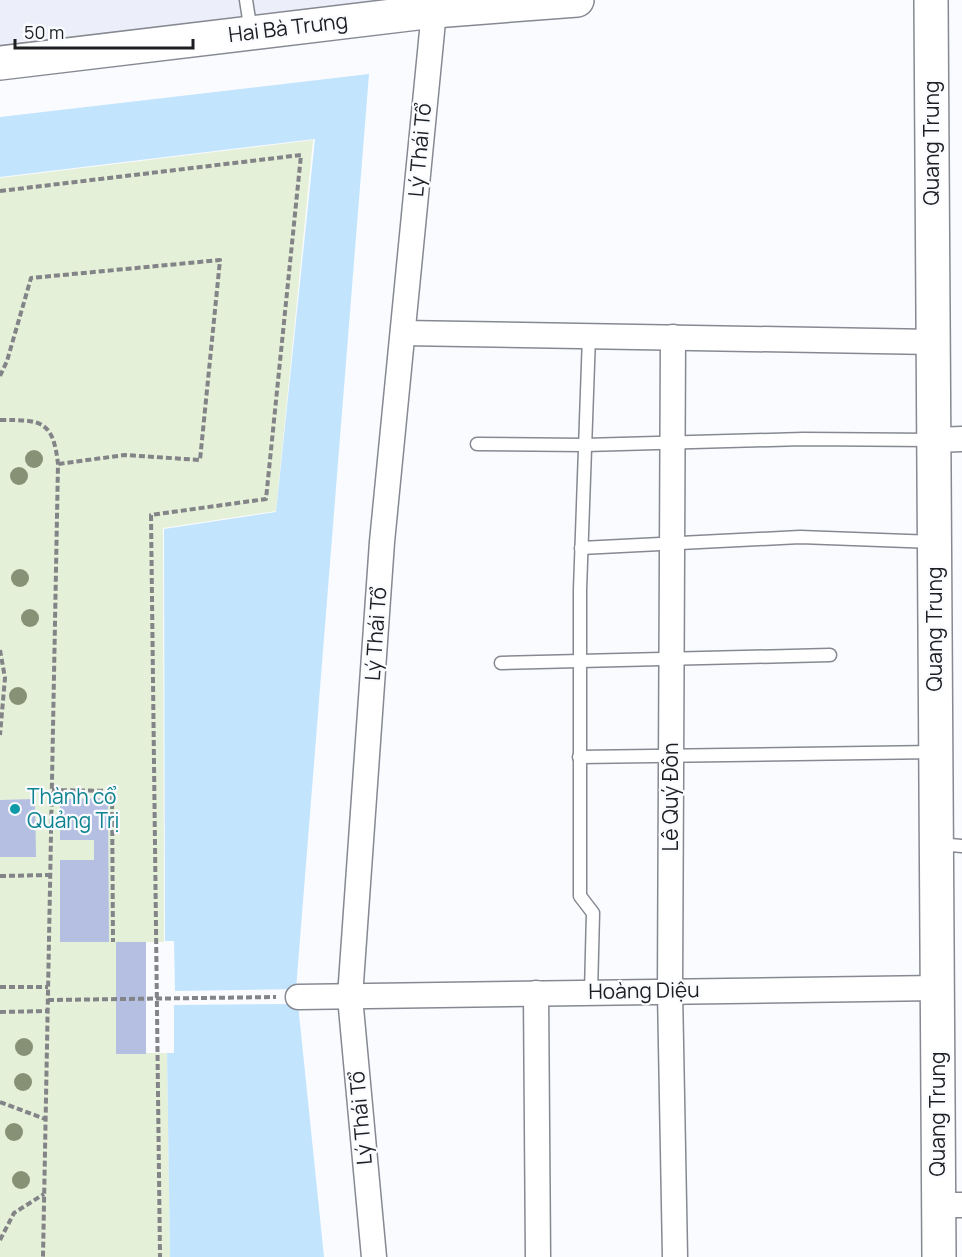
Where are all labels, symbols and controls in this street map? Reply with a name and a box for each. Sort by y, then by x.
street label: Hai Bà Trưng [226,6,349,48]
scale bar [15,12,194,50]
text: 50 m [24,20,64,44]
street label: Quang Trung [917,81,945,205]
street label: Lý Thái Tổ [401,101,437,198]
street label: Quang Trung [920,567,948,691]
street label: Lý Thái Tổ [358,586,392,682]
street label: Lê Quý Đôn [656,742,684,852]
place label: Thành cổ Quảng Trị [27,782,119,834]
marker: Thành cổ Quảng Trị [8,802,22,816]
street label: Hoàng Diệu [588,975,700,1005]
street label: Quang Trung [923,1052,951,1176]
street label: Lý Thái Tổ [342,1069,378,1166]

